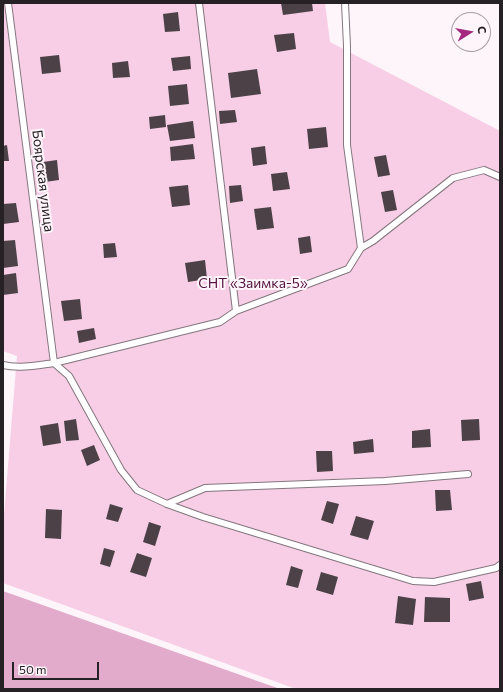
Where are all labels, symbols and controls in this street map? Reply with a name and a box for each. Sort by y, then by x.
north arrow [451,12,491,52]
text: С [475,25,489,35]
street label: Боярская улица [28,129,58,233]
park label: СНТ «Заимка-5» [198,275,308,291]
scale bar [14,654,101,680]
text: 50 m [19,662,47,676]

